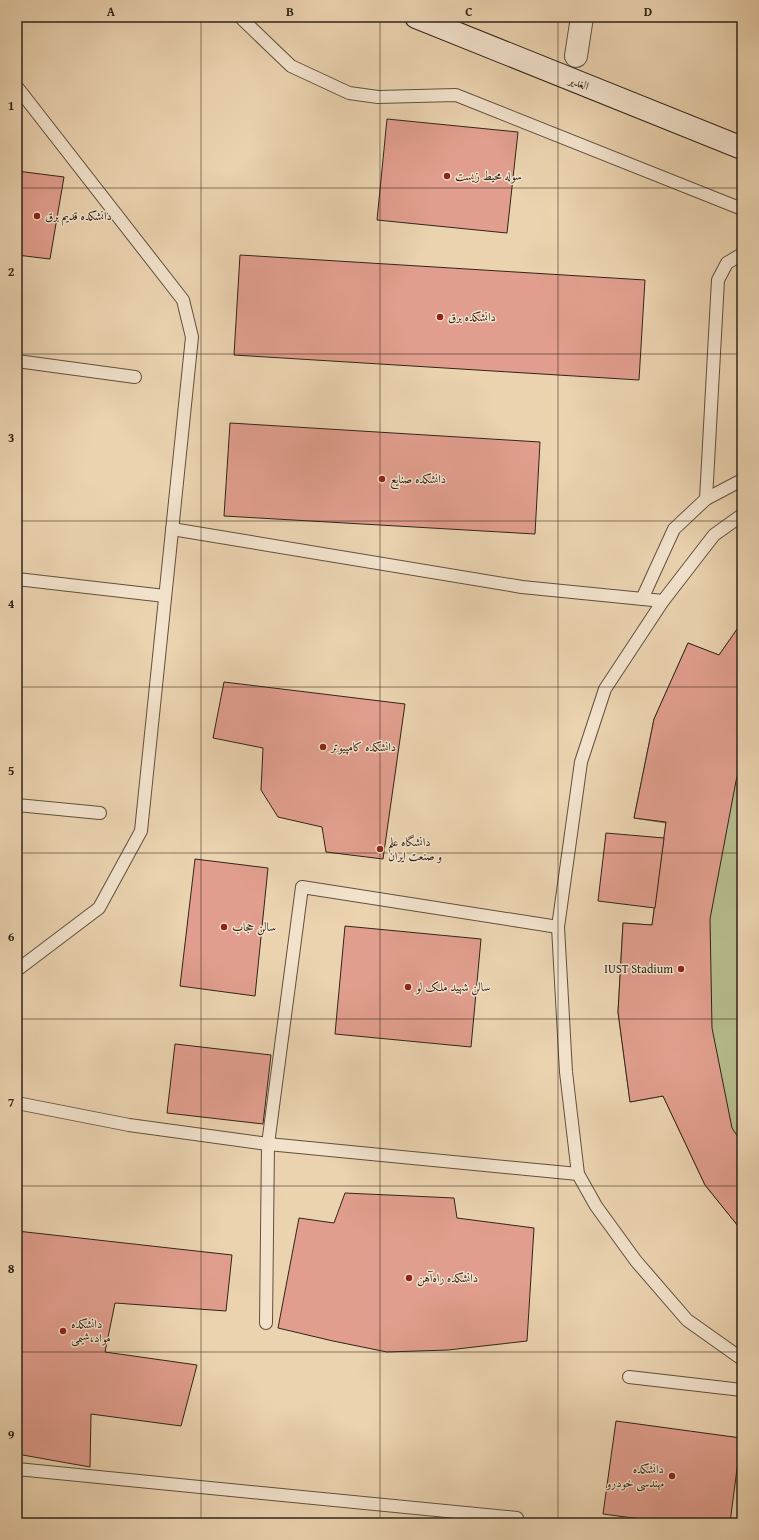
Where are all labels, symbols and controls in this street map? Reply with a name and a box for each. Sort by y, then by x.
text: A [107,2,116,21]
text: B [286,2,294,21]
text: C [465,2,473,21]
text: D [644,2,652,21]
street label: الغدیر [565,70,592,94]
text: 1 [8,96,14,115]
place label: سوله محیط زیست [455,167,522,184]
marker: سوله محیط زیست [442,171,452,181]
place label: دانشکده قدیم برق [45,207,112,227]
marker: دانشکده قدیم برق [32,211,42,221]
text: 2 [8,262,15,281]
place label: دانشکده برق [448,308,496,325]
marker: دانشکده برق [435,312,445,322]
text: 3 [8,428,14,447]
place label: دانشکده صنایع [390,470,446,490]
marker: دانشکده صنایع [377,474,387,484]
text: 4 [8,594,15,613]
place label: دانشکده کامپیوتر [329,738,396,755]
marker: دانشکده کامپیوتر [318,742,328,752]
text: 5 [8,761,15,780]
place label: دانشگاه علم و صنعت ایران [388,833,442,864]
marker: دانشگاه علم و صنعت ایران [375,844,385,854]
place label: سالن حجاب [232,918,276,936]
marker: سالن حجاب [219,922,229,932]
text: 6 [8,927,15,946]
place label: IUST Stadium [604,960,673,977]
marker: IUST Stadium [676,964,686,974]
place label: سالن شهید ملک لو [415,978,490,996]
marker: سالن شهید ملک لو [403,982,413,992]
text: 7 [8,1093,15,1112]
text: 8 [8,1259,15,1278]
place label: دانشکده راه‌آهن [417,1269,478,1287]
marker: دانشکده راه‌آهن [404,1273,414,1283]
place label: دانشکده مواد،شیمی [71,1315,111,1347]
marker: دانشکده مواد،شیمی [58,1326,68,1336]
text: 9 [8,1425,15,1444]
place label: دانشکده مهندسی خودرو [605,1460,664,1492]
marker: دانشکده مهندسی خودرو [667,1471,677,1481]

